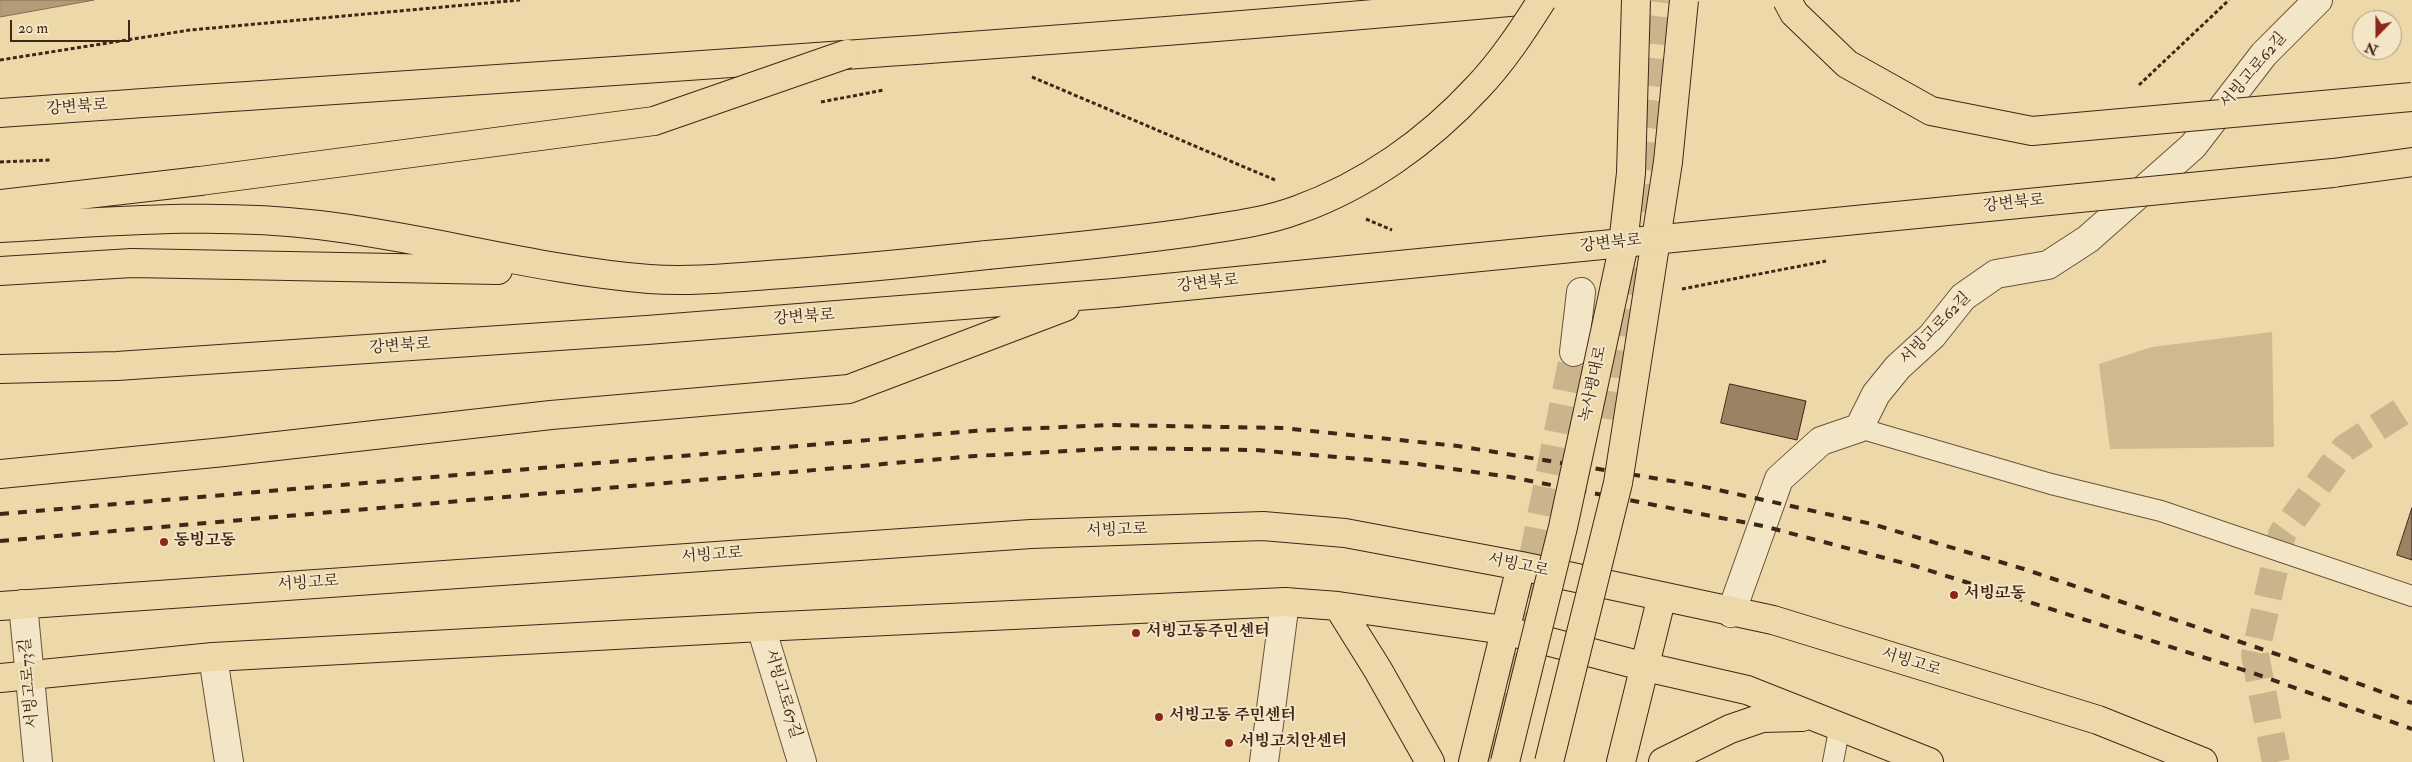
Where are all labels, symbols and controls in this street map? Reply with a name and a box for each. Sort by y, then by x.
scale bar [12,10,132,42]
north arrow [2352,10,2402,60]
text: 20 m [18,19,48,38]
street label: 서빙고로62길 [2217,29,2291,113]
text: N [2363,38,2381,59]
street label: 강변북로 [45,96,109,120]
street label: 강변북로 [1982,191,2046,217]
street label: 강변북로 [1579,231,1643,257]
street label: 강변북로 [1176,271,1240,297]
street label: 서빙고로62길 [1897,289,1975,369]
street label: 강변북로 [772,306,836,330]
street label: 강변북로 [368,335,432,359]
street label: 녹사평대로 [1577,344,1611,424]
street label: 서빙고로 [1086,520,1148,542]
place label: 동빙고동 [174,532,236,552]
marker: 동빙고동 [158,536,170,548]
street label: 서빙고로 [680,544,744,568]
street label: 서빙고로 [1486,550,1550,582]
street label: 서빙고로 [276,572,340,596]
place label: 서빙고동 [1964,585,2026,605]
marker: 서빙고동 [1948,589,1960,601]
place label: 서빙고동주민센터 [1146,623,1270,643]
marker: 서빙고동주민센터 [1130,627,1142,639]
street label: 서빙고로73길 [16,637,44,729]
street label: 서빙고로 [1879,645,1943,681]
street label: 서빙고로67길 [759,647,805,741]
place label: 서빙고동 주민센터 [1169,707,1296,727]
marker: 서빙고동 주민센터 [1153,711,1165,723]
place label: 서빙고치안센터 [1239,733,1347,753]
marker: 서빙고치안센터 [1223,737,1235,749]

